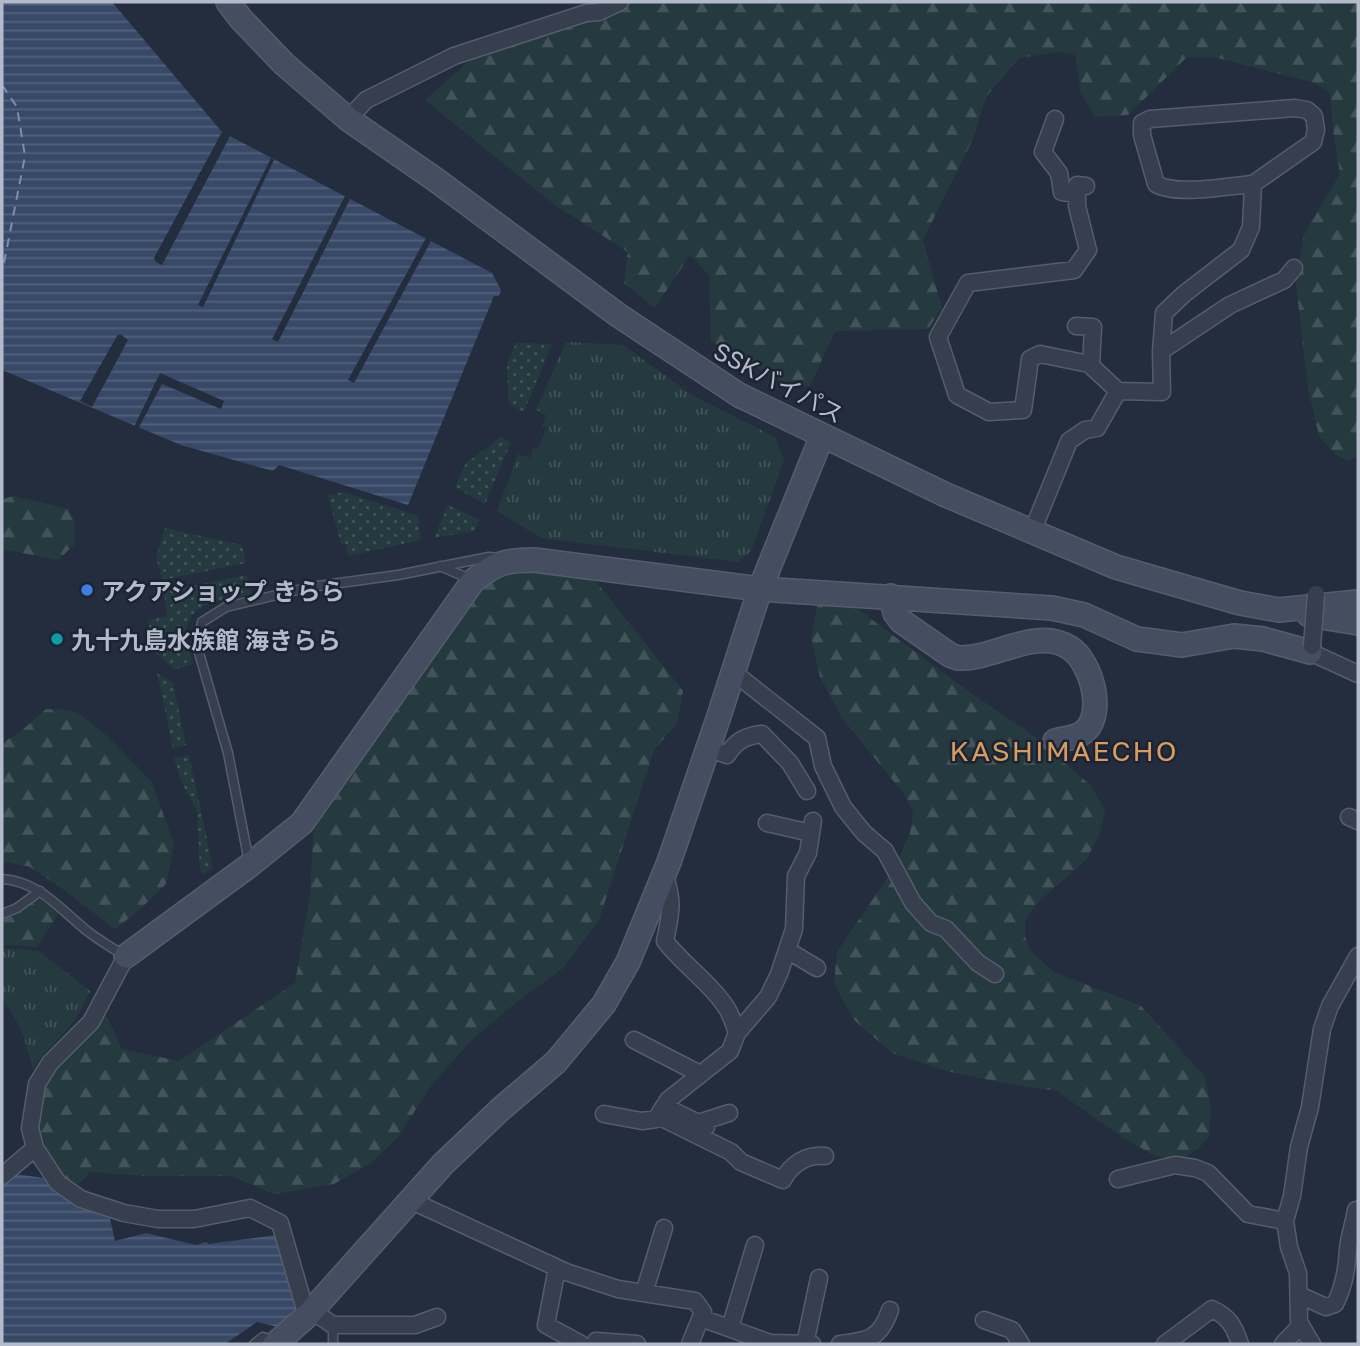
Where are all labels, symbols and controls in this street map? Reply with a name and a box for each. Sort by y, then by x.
street label: SSKバイパス [709,336,849,428]
place label: アクアショップ きらら [101,576,345,605]
marker: アクアショップ きらら [79,582,95,598]
place label: 九十九島水族館 海きらら [71,625,341,654]
marker: 九十九島水族館 海きらら [49,631,65,647]
district label: KASHIMAECHO [949,734,1179,767]

